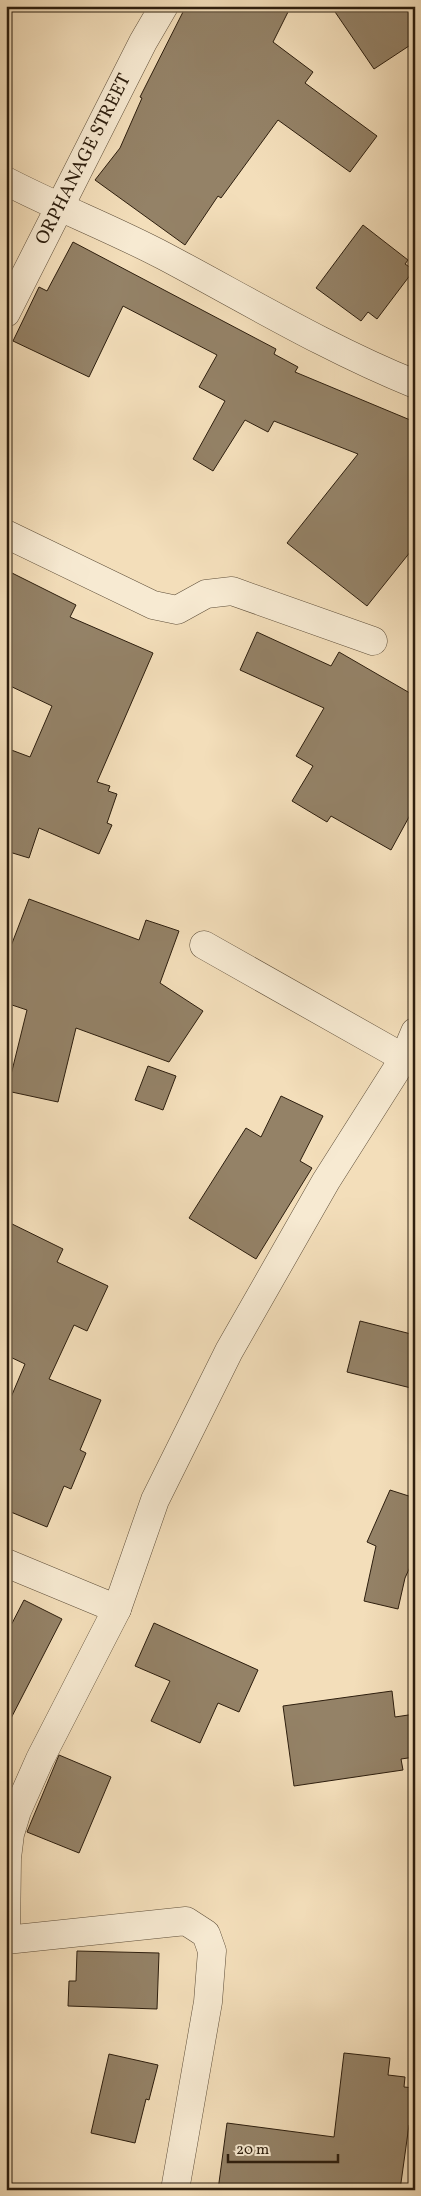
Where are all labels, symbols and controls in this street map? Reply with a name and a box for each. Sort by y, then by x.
street label: ORPHANAGE STREET [29,70,138,249]
scale bar [228,2131,338,2163]
text: 20 m [236,2140,269,2161]

